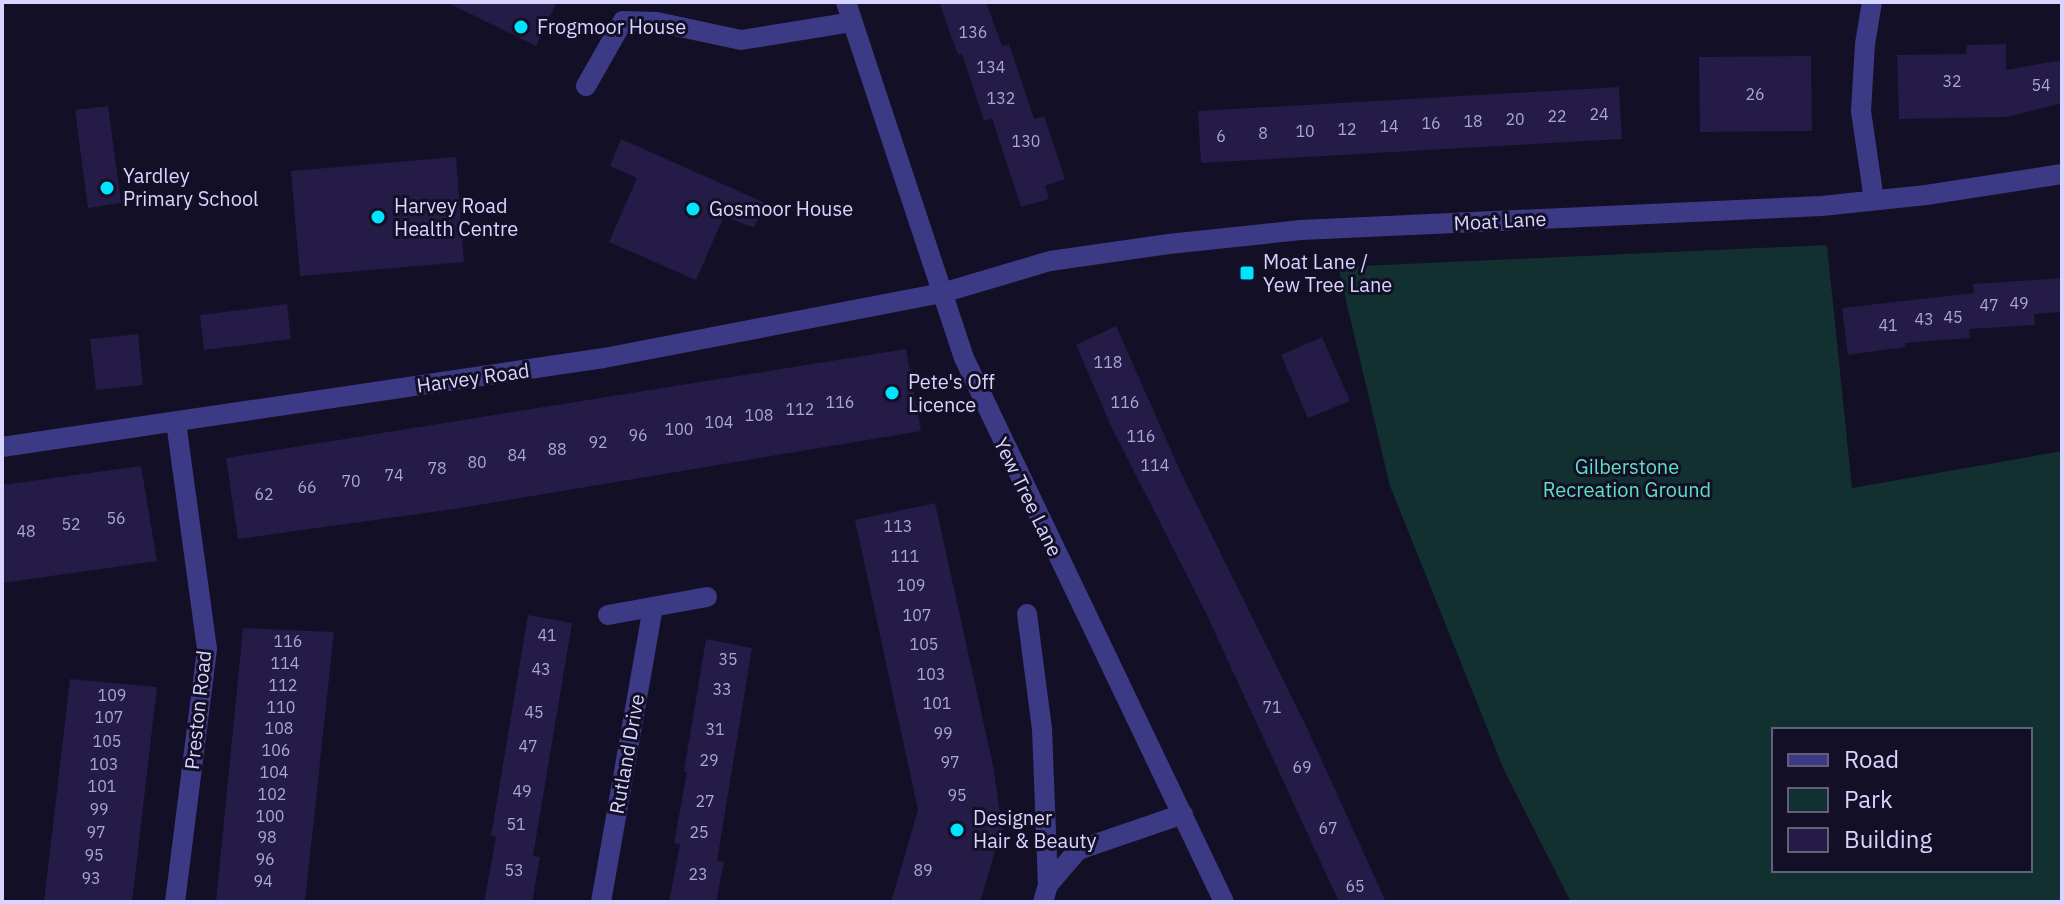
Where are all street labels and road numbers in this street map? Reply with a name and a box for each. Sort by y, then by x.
street label: Moat Lane [1453,205,1547,236]
street label: Harvey Road [415,356,531,399]
street label: Yew Tree Lane [988,433,1069,561]
street label: Preston Road [178,649,217,771]
street label: Rutland Drive [603,692,650,816]

